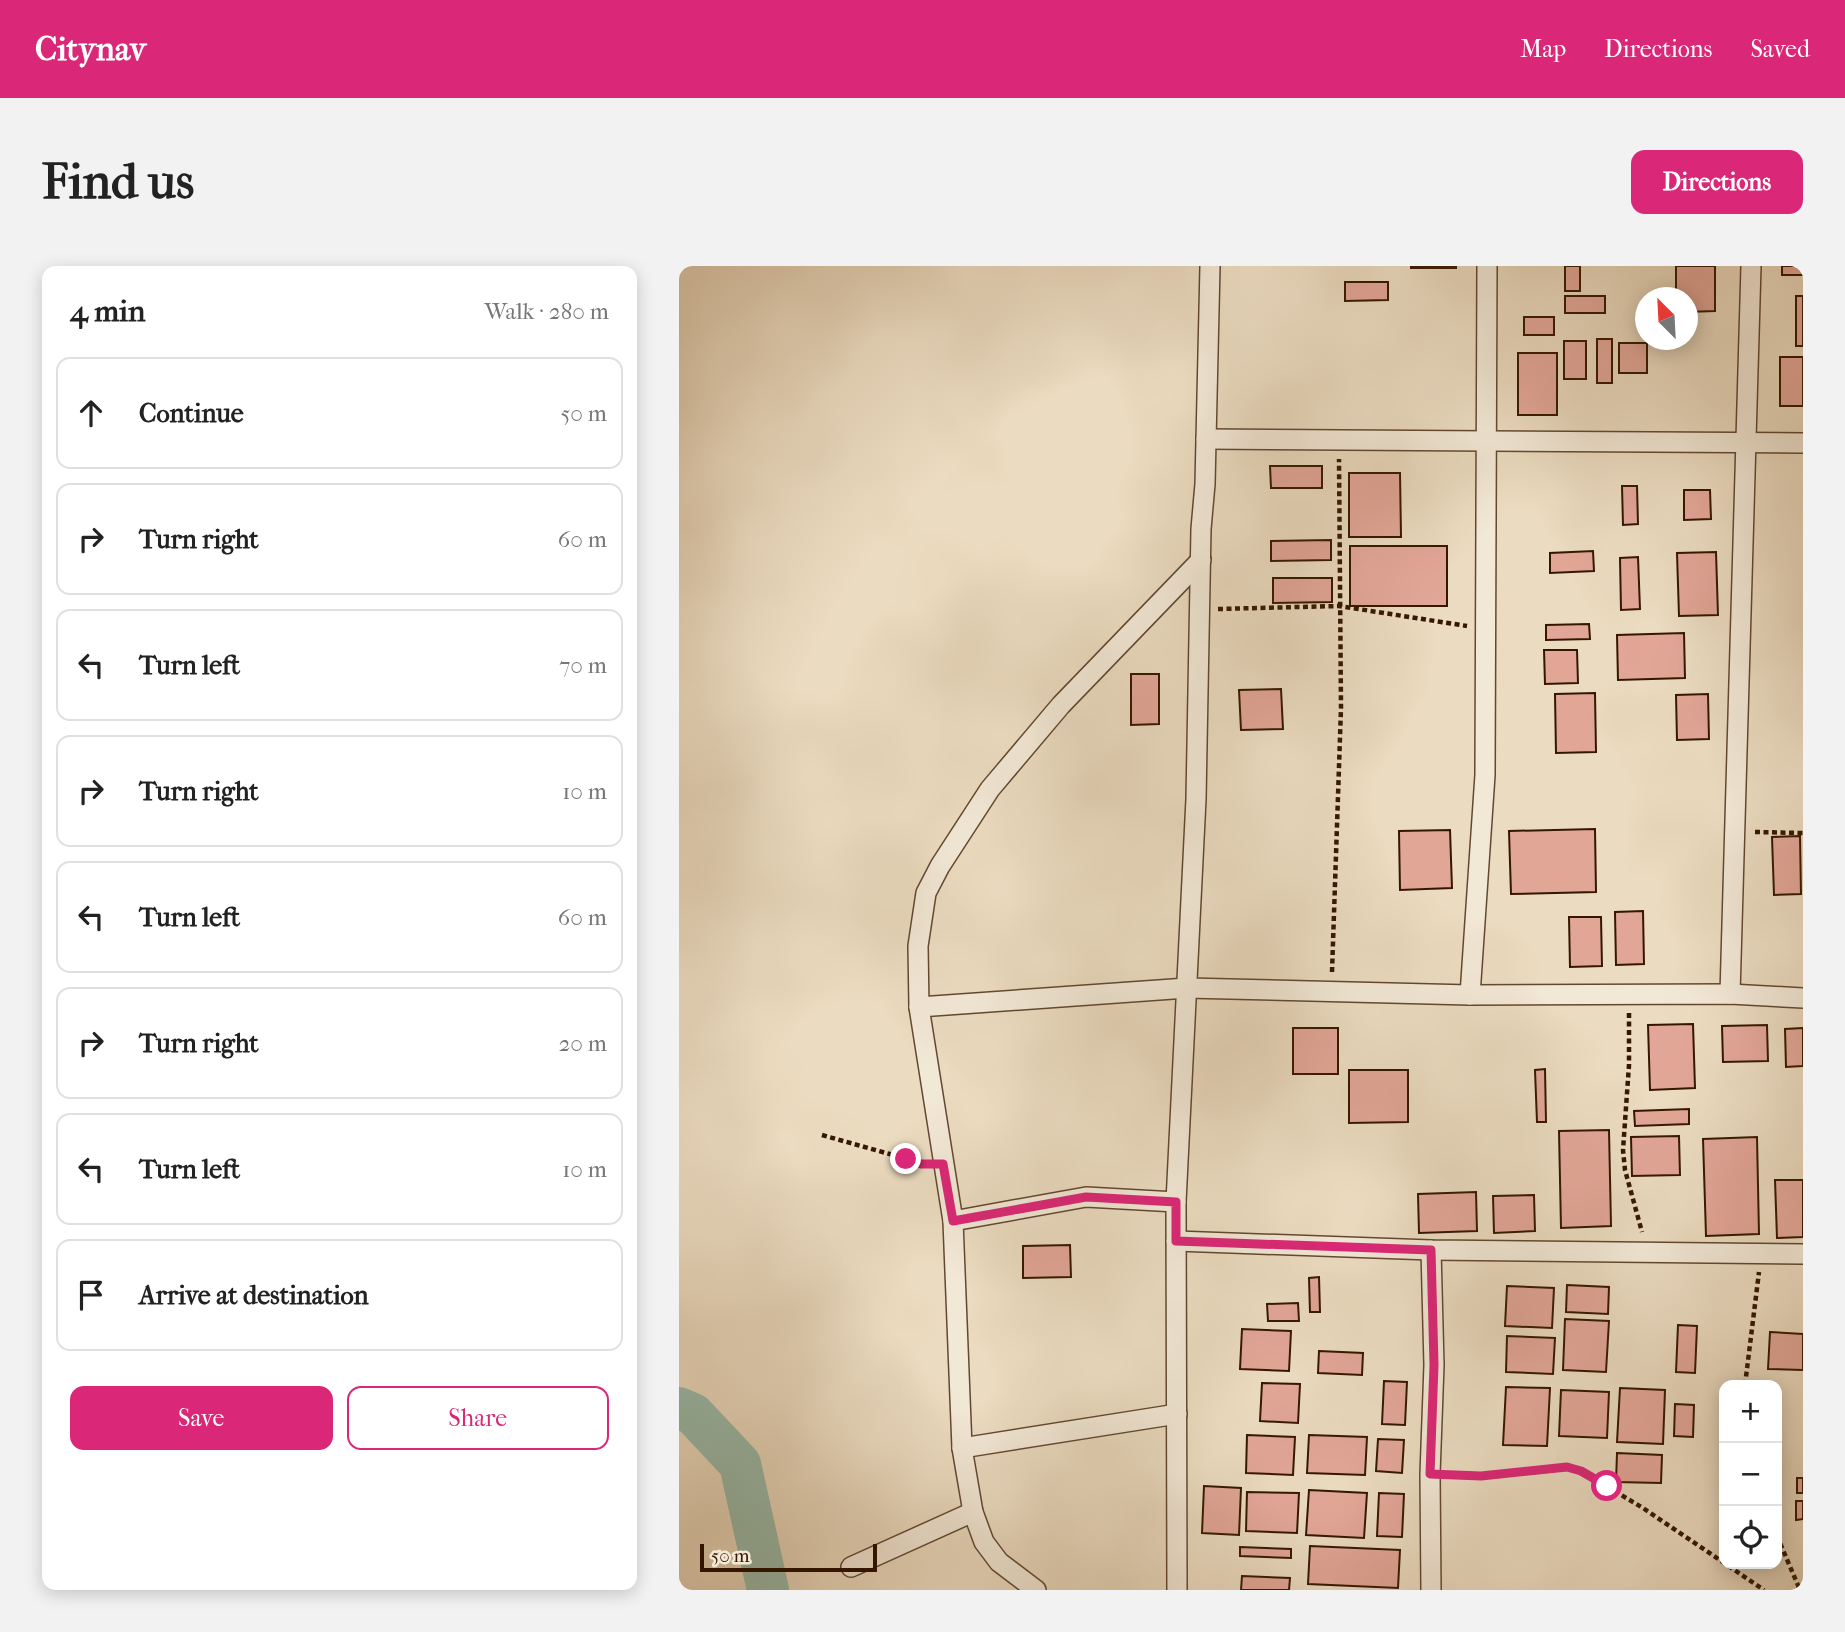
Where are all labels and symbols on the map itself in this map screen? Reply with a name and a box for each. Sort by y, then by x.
north arrow [1635,287,1698,350]
route end [890,1143,921,1174]
route start [1591,1470,1622,1501]
scale bar [700,1541,877,1573]

